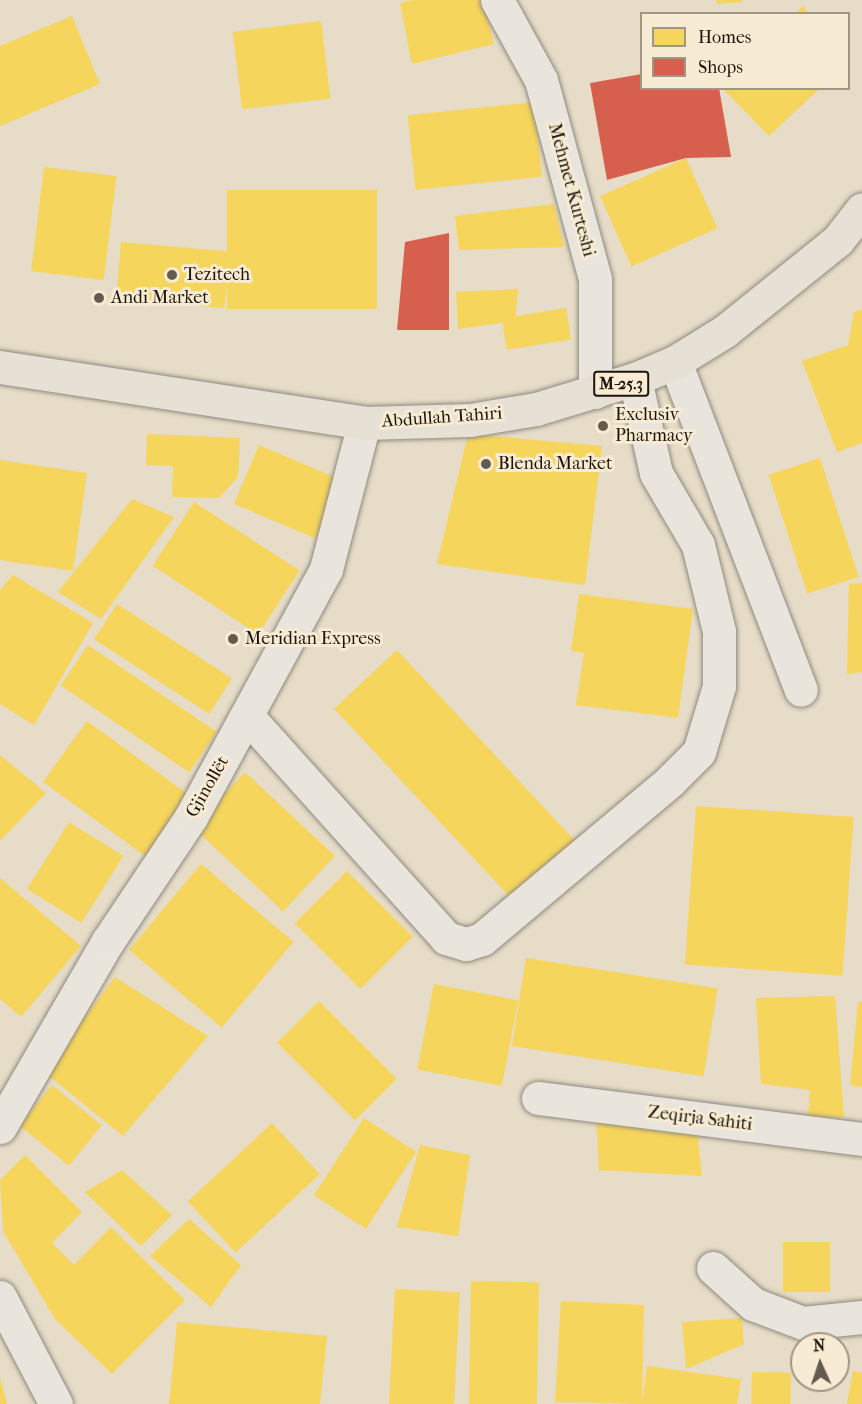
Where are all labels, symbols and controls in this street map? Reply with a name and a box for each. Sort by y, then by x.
legend [640,12,850,90]
text: Homes [698,27,752,48]
text: Shops [698,57,743,78]
street label: Mehmet Kurteshi [543,121,599,259]
place label: Tezitech [184,264,250,286]
marker: Tezitech [165,268,179,282]
place label: Andi Market [111,287,209,309]
marker: Andi Market [92,291,106,305]
road number: M-25.3 [592,371,650,397]
street label: Abdullah Tahiri [381,403,503,433]
place label: Exclusiv Pharmacy [615,405,693,448]
marker: Exclusiv Pharmacy [596,419,610,433]
place label: Blenda Market [498,453,612,475]
marker: Blenda Market [479,457,493,471]
place label: Meridian Express [245,628,381,650]
marker: Meridian Express [226,632,240,646]
street label: Gjinollët [182,753,234,821]
street label: Zeqirja Sahiti [647,1102,753,1136]
north arrow [790,1332,850,1392]
text: N [813,1336,826,1355]

